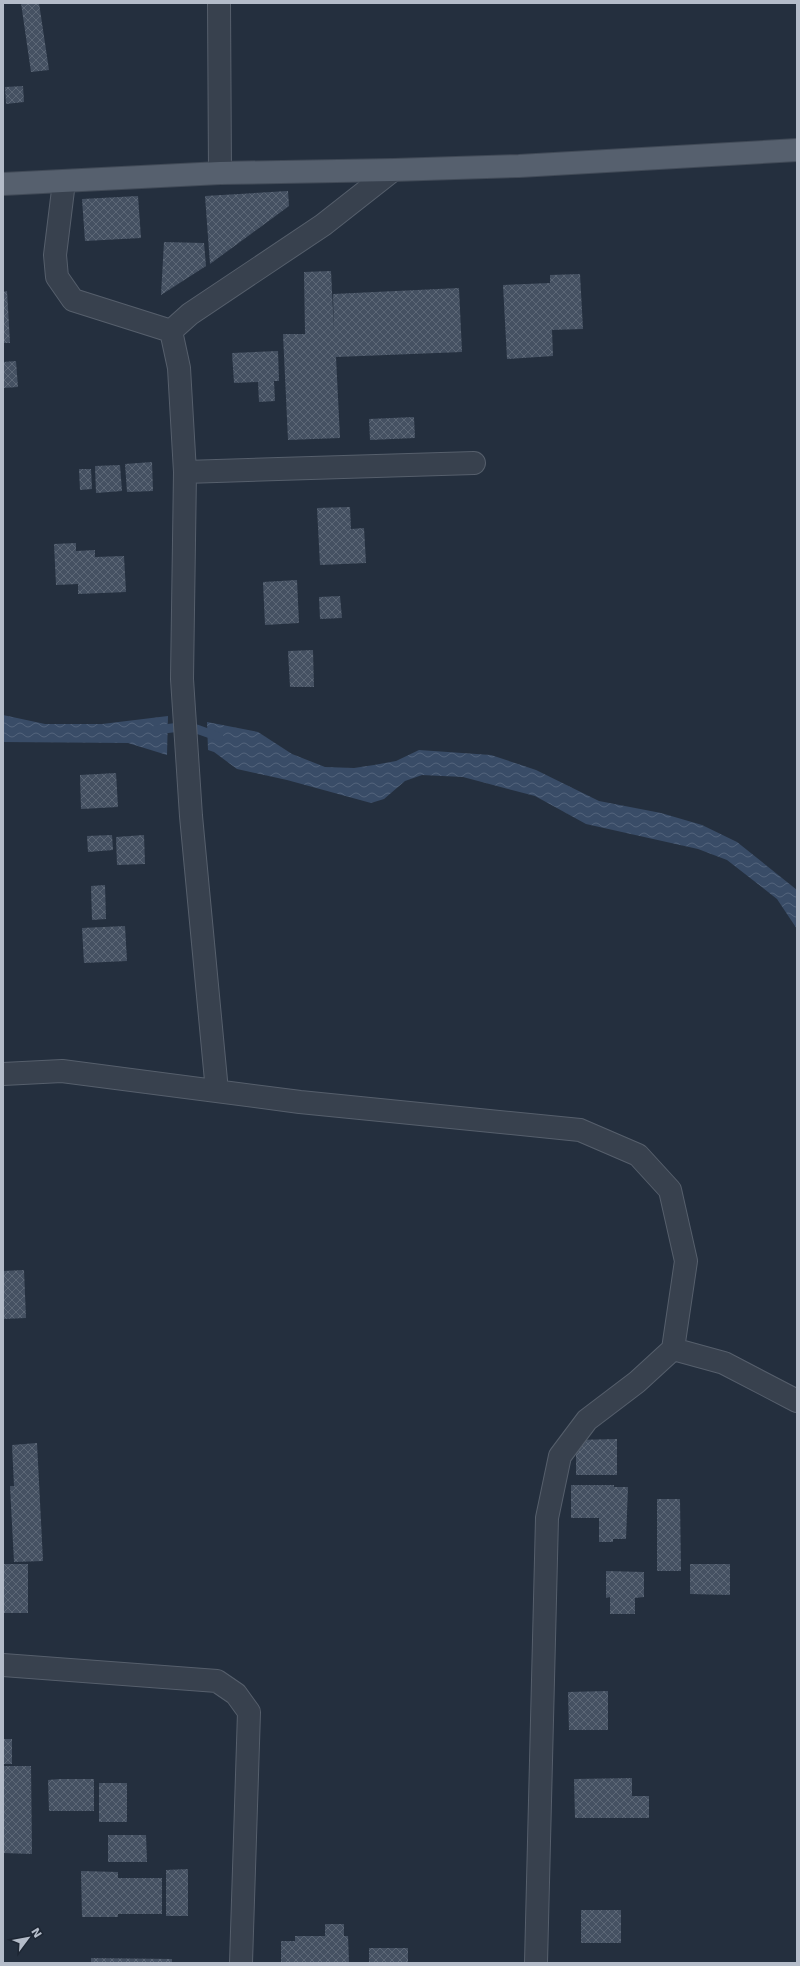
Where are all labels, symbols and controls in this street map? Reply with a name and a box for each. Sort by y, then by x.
north arrow [8,1918,48,1958]
text: N [28,1926,44,1940]

